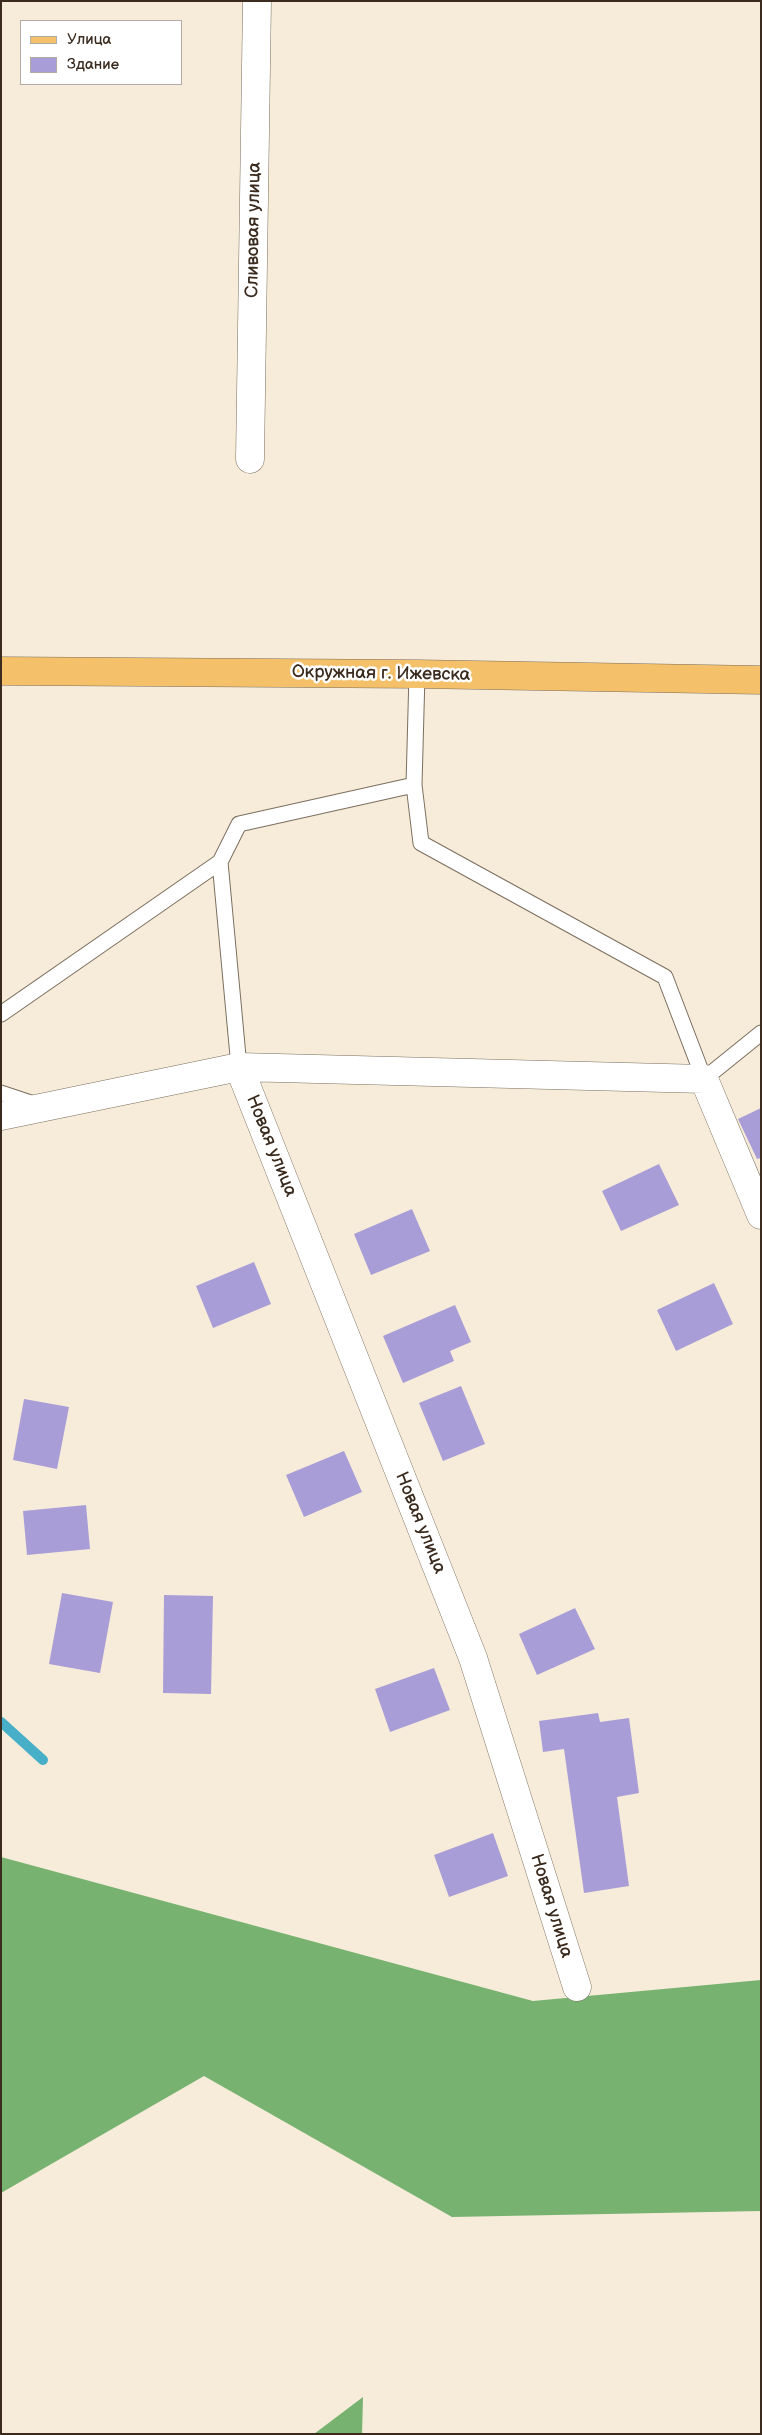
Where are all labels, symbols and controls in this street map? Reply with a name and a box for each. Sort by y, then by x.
legend [20,20,182,85]
text: Улица [67,30,111,49]
text: Здание [67,55,119,74]
street label: Сливовая улица [242,162,266,298]
street label: Окружная г. Ижевска [292,662,470,686]
street label: Новая улица [241,1092,301,1200]
street label: Новая улица [390,1469,450,1577]
street label: Новая улица [525,1851,577,1961]

